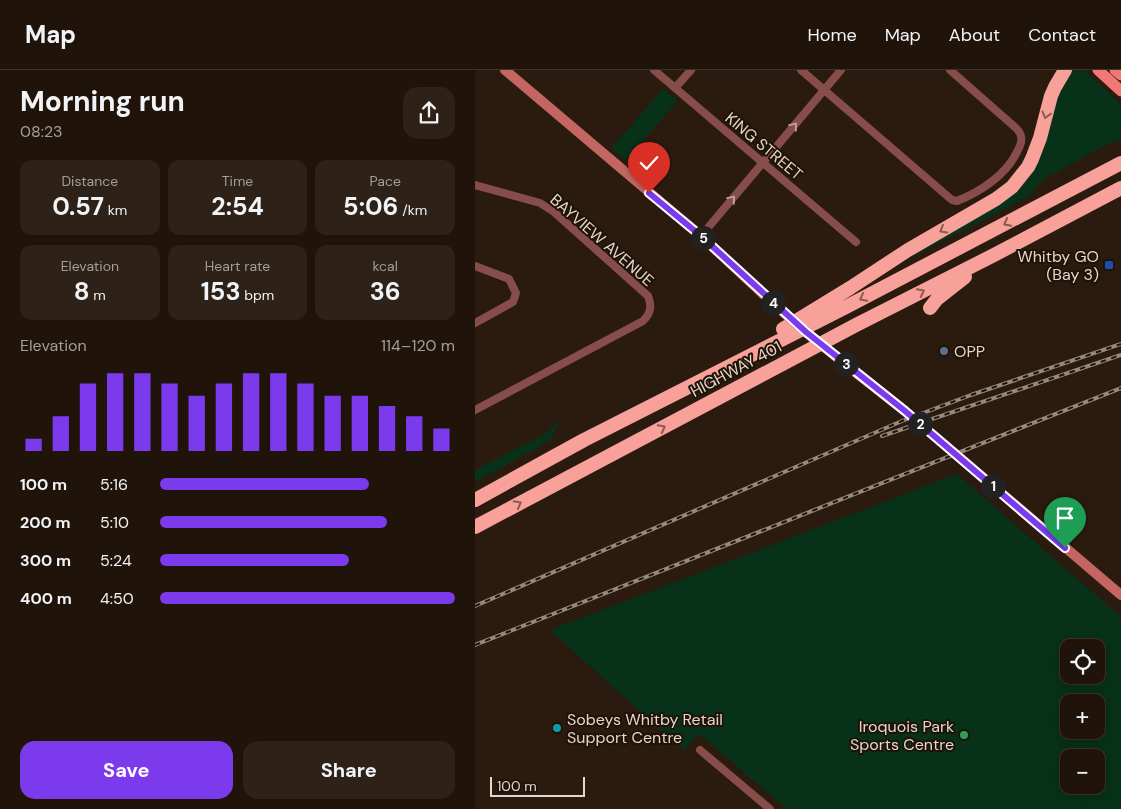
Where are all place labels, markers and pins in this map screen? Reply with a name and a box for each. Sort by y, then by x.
pin [628,142,670,193]
pin: 5 [691,226,715,250]
place label: Whitby GO (Bay 3) [1017,246,1099,285]
marker: Whitby GO (Bay 3) [1103,259,1115,271]
pin: 4 [761,290,785,316]
place label: OPP [954,341,985,362]
marker: OPP [938,345,950,357]
pin: 3 [833,352,859,376]
pin: 2 [907,412,933,436]
pin: 1 [981,474,1005,498]
pin [1044,497,1086,548]
place label: Sobeys Whitby Retail Support Centre [567,709,723,748]
place label: Iroquois Park Sports Centre [850,716,954,755]
marker: Sobeys Whitby Retail Support Centre [551,722,563,734]
marker: Iroquois Park Sports Centre [958,729,970,741]

